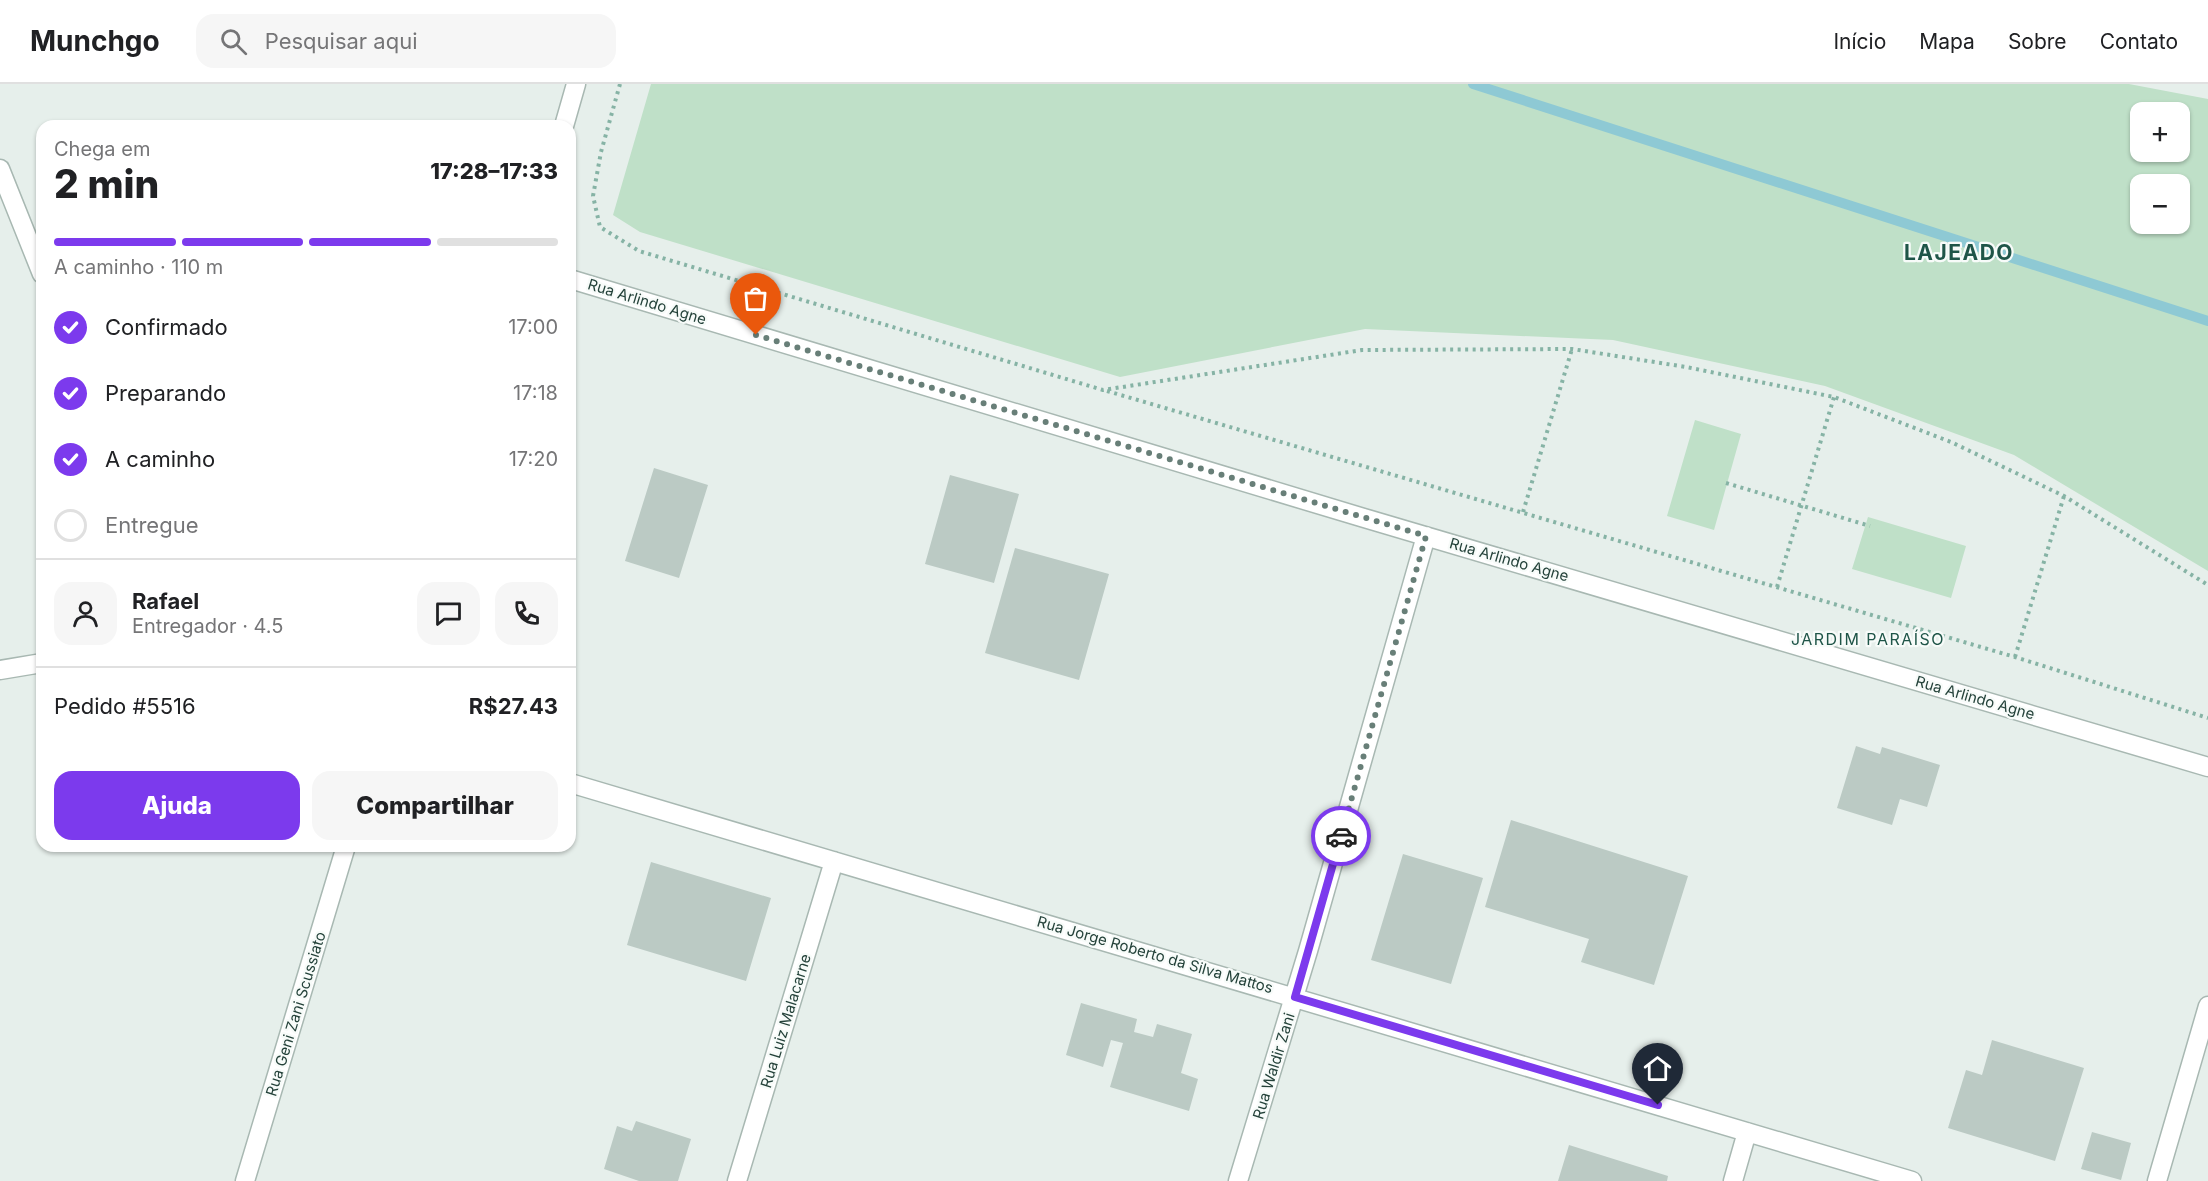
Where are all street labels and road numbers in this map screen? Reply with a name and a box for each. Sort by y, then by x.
street label: Rua Arlindo Agne [586,274,709,329]
street label: Rua Arlindo Agne [1447,533,1571,586]
street label: Rua Arlindo Agne [1913,671,2037,724]
street label: Rua Jorge Roberto da Silva Mattos [1035,912,1275,997]
street label: Rua Geni Zani Scussiato [261,929,330,1098]
street label: Rua Luiz Malacarne [756,951,815,1090]
street label: Rua Waldir Zani [1248,1010,1299,1121]

